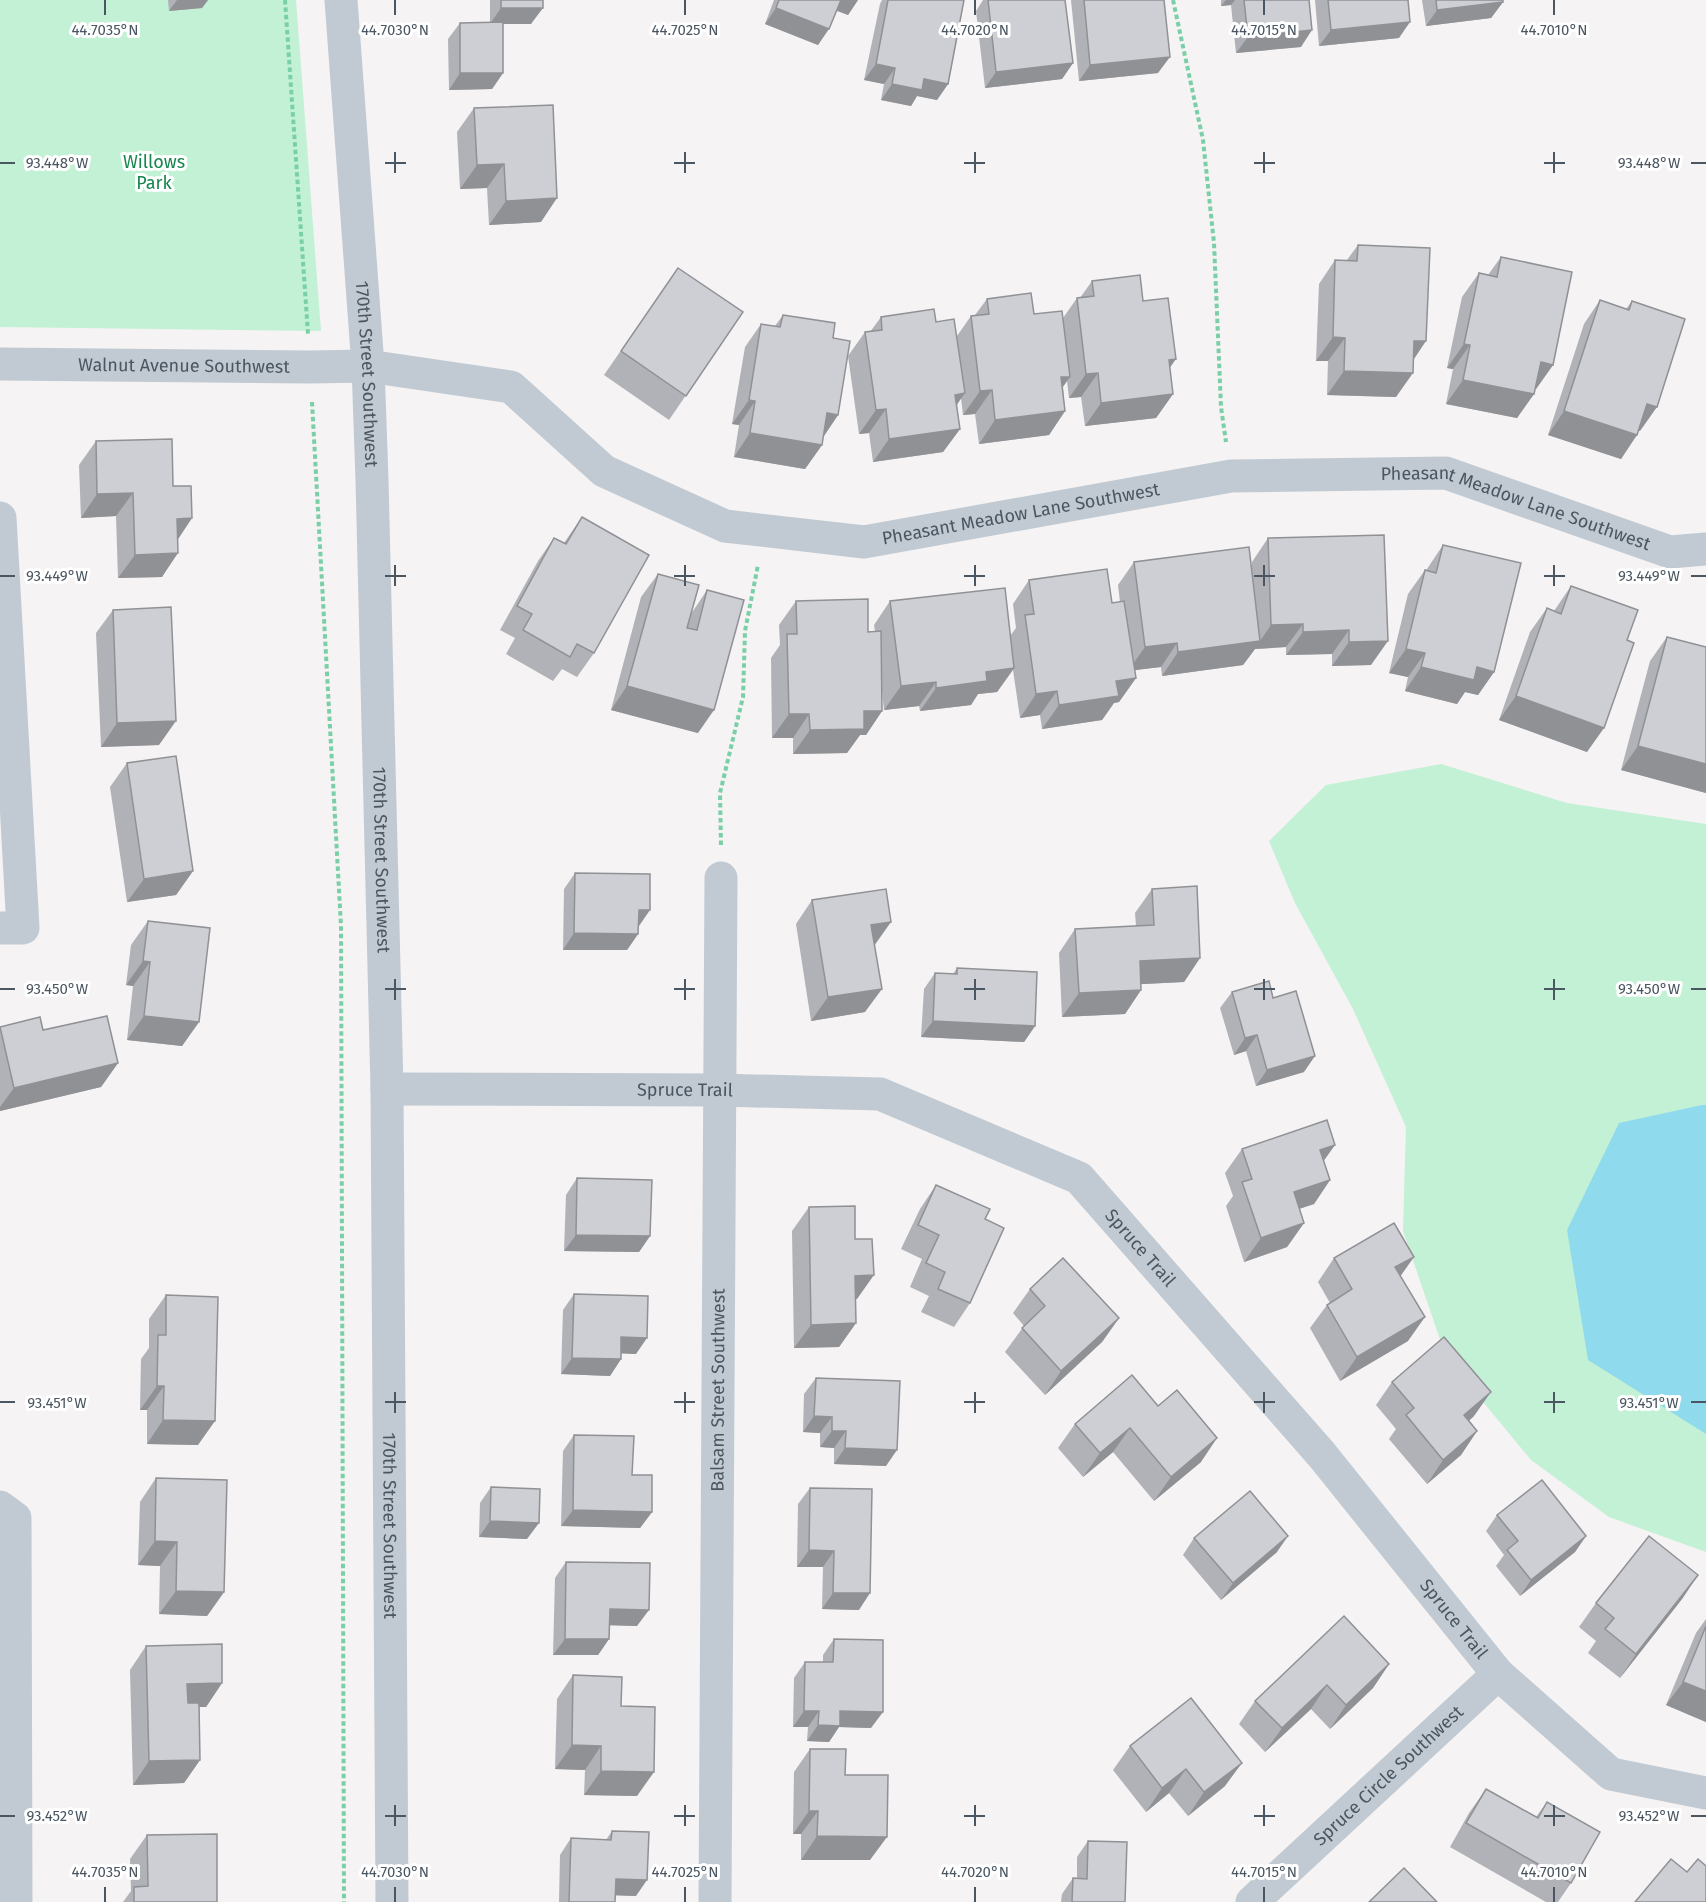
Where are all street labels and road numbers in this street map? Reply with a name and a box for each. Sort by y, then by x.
street label: 170th Street Southwest [351,280,383,468]
street label: Walnut Avenue Southwest [78,354,290,378]
street label: Pheasant Meadow Lane Southwest [1380,462,1654,555]
street label: Pheasant Meadow Lane Southwest [880,478,1162,550]
street label: 170th Street Southwest [368,766,395,954]
street label: Spruce Trail [637,1079,733,1101]
street label: Spruce Trail [1100,1205,1180,1291]
street label: Balsam Street Southwest [706,1288,730,1492]
street label: 170th Street Southwest [378,1432,401,1620]
street label: Spruce Trail [1415,1575,1493,1663]
street label: Spruce Circle Southwest [1309,1700,1468,1850]

